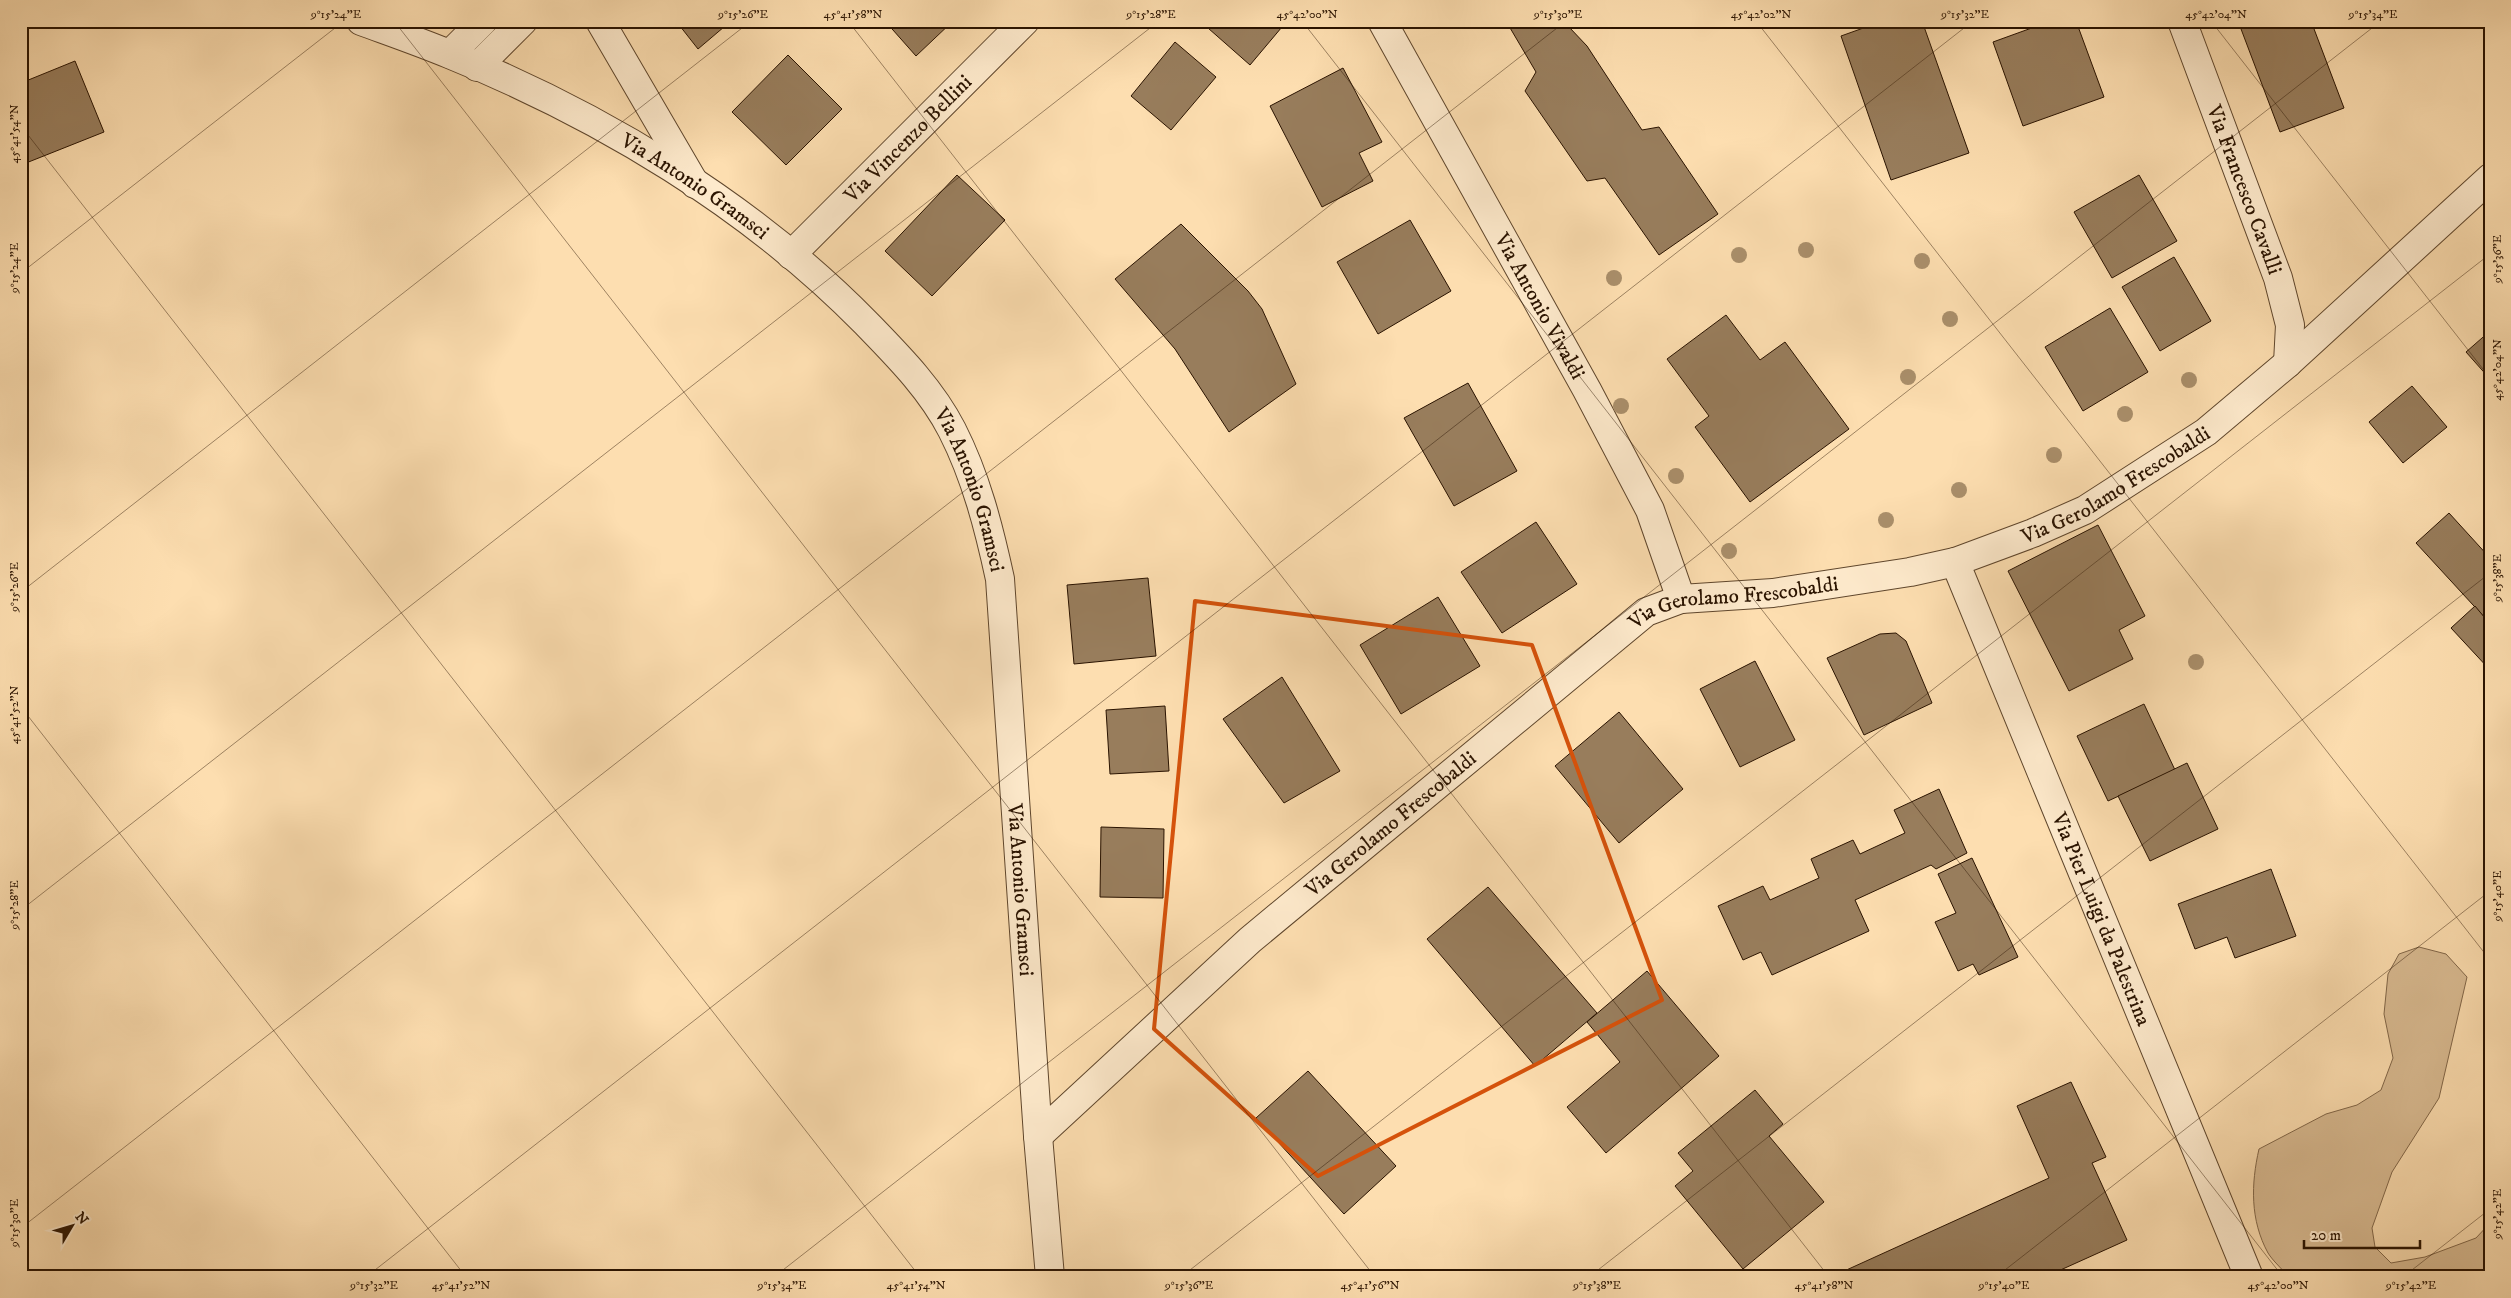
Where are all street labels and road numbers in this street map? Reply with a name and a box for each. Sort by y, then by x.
street label: Via Vincenzo Bellini [838,70,978,209]
street label: Via Francesco Cavalli [2200,101,2288,278]
street label: Via Antonio Gramsci [615,127,774,246]
street label: Via Antonio Vivaldi [1488,228,1590,384]
street label: Via Antonio Gramsci [928,402,1010,574]
street label: Via Gerolamo Frescobaldi [2017,421,2215,551]
street label: Via Gerolamo Frescobaldi [1623,571,1840,636]
street label: Via Gerolamo Frescobaldi [1299,746,1482,904]
street label: Via Antonio Gramsci [1001,802,1039,977]
street label: Via Pier Luigi da Palestrina [2045,808,2156,1030]

